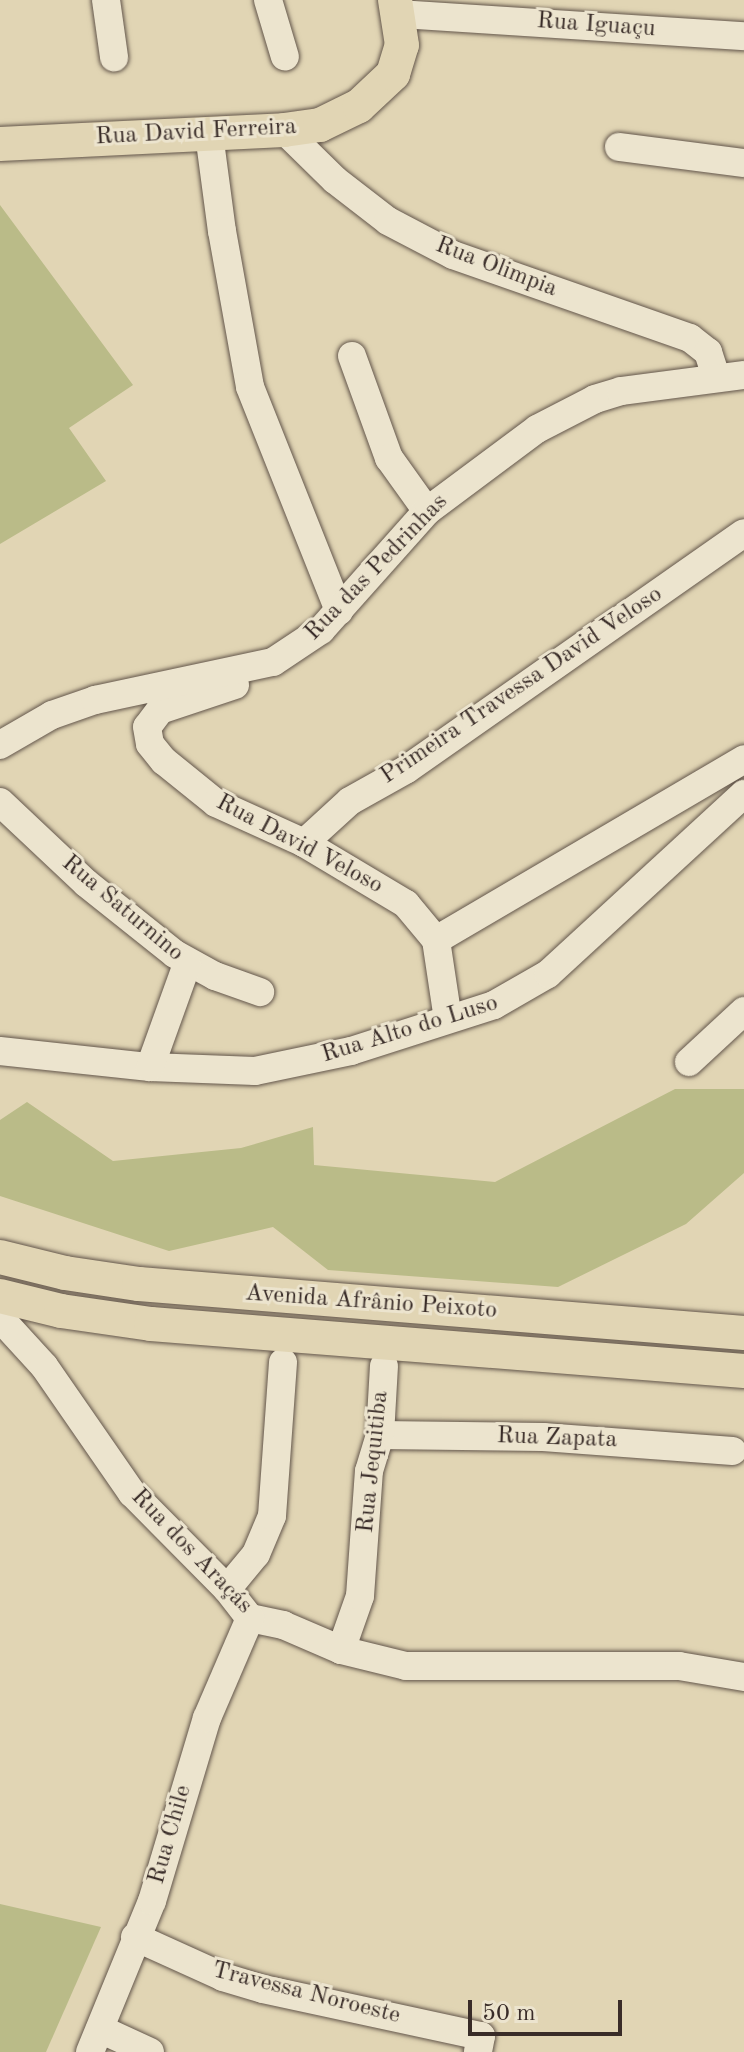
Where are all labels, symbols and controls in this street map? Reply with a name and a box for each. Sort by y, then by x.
street label: Rua Iguaçu [536,7,656,45]
street label: Rua David Ferreira [95,113,297,153]
street label: Rua Olimpia [431,232,561,304]
street label: Rua das Pedrinhas [299,488,455,648]
street label: Primeira Travessa David Veloso [376,581,668,791]
street label: Rua David Veloso [211,789,387,901]
street label: Rua Saturnino [55,850,189,968]
street label: Rua Alto do Luso [318,990,502,1070]
street label: Avenida Afrânio Peixoto [244,1280,498,1326]
street label: Rua Jequitiba [352,1389,396,1535]
street label: Rua Zapata [496,1423,618,1455]
street label: Rua dos Araçás [124,1483,258,1621]
street label: Rua Chile [143,1782,199,1888]
street label: Travessa Noroeste [209,1957,403,2031]
scale bar [472,1984,626,2034]
text: 50 m [482,2002,536,2026]

